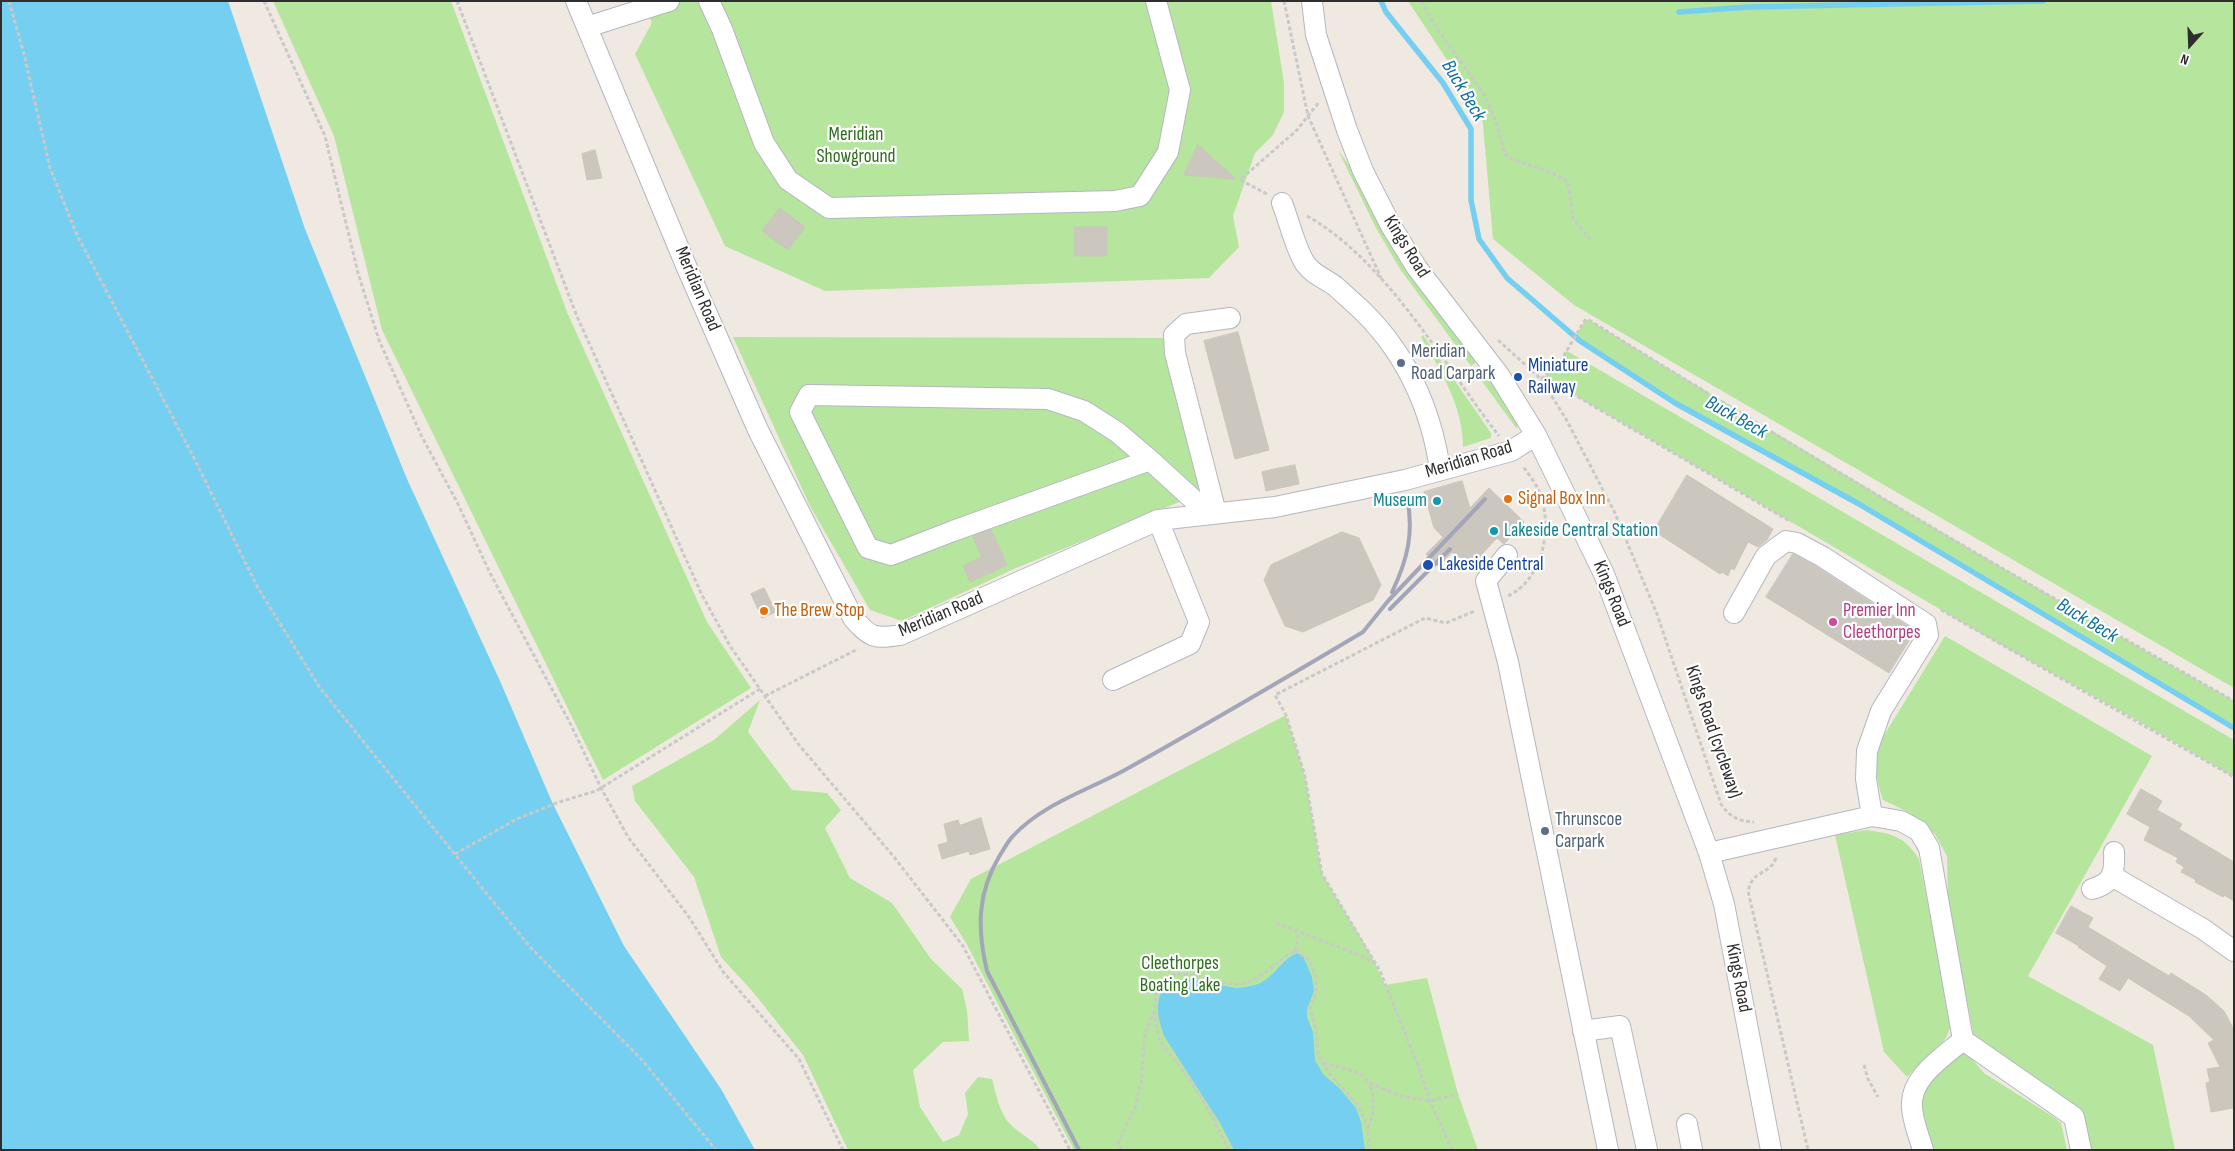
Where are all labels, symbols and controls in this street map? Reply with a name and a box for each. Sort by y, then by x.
north arrow [2165,20,2215,70]
text: N [2178,50,2191,69]
water label: Buck Beck [1435,56,1491,126]
park label: Meridian Showground [816,124,896,168]
street label: Kings Road [1378,212,1434,282]
street label: Meridian Road [669,243,725,335]
place label: Meridian Road Carpark [1411,341,1495,385]
place label: Miniature Railway [1528,355,1588,399]
marker: Meridian Road Carpark [1395,357,1407,369]
marker: Miniature Railway [1512,371,1524,383]
water label: Buck Beck [1701,391,1771,445]
street label: Meridian Road [1423,436,1515,484]
place label: Signal Box Inn [1518,488,1606,510]
place label: Museum [1373,490,1427,512]
marker: Signal Box Inn [1502,493,1514,505]
marker: Museum [1431,495,1443,507]
place label: Lakeside Central Station [1504,520,1658,542]
marker: Lakeside Central Station [1488,525,1500,537]
place label: Lakeside Central [1439,554,1544,576]
marker: Lakeside Central [1421,558,1435,572]
street label: Kings Road [1587,558,1635,630]
street label: Meridian Road [895,587,987,643]
water label: Buck Beck [2052,593,2122,649]
place label: The Brew Stop [774,600,865,622]
place label: Premier Inn Cleethorpes [1843,600,1921,644]
marker: The Brew Stop [758,605,770,617]
marker: Premier Inn Cleethorpes [1827,616,1839,628]
street label: Kings Road (cycleway) [1680,663,1746,801]
place label: Thrunscoe Carpark [1555,809,1622,853]
marker: Thrunscoe Carpark [1539,825,1551,837]
street label: Kings Road [1720,942,1756,1014]
park label: Cleethorpes Boating Lake [1140,953,1220,997]

